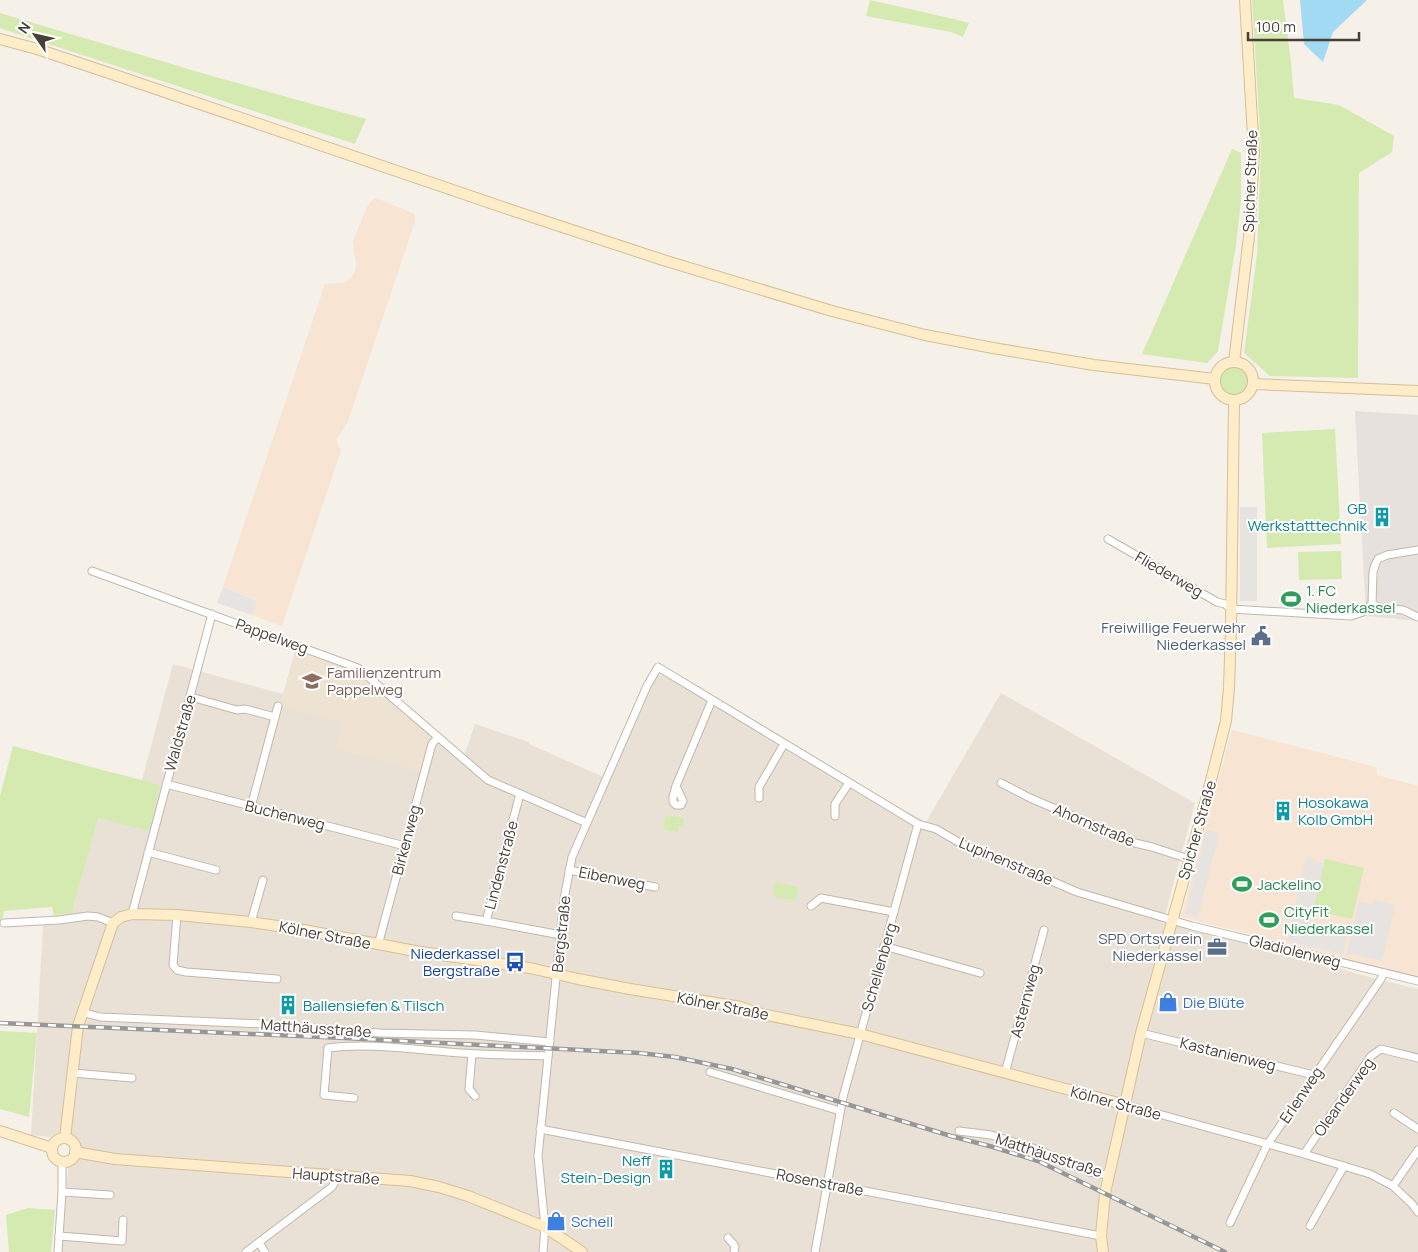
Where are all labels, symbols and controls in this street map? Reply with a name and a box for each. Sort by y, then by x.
north arrow [10,10,60,60]
scale bar [1248,10,1359,42]
text: 100 m [1256,16,1296,37]
text: N [13,18,34,37]
street label: Spicher Straße [1238,129,1262,233]
place label: GB Werkstatttechnik [1248,498,1368,536]
building icon: GB Werkstatttechnik [1371,506,1393,528]
street label: Fliederweg [1131,546,1207,602]
place label: 1. FC Niederkassel [1306,580,1395,618]
sports icon: 1. FC Niederkassel [1280,588,1302,610]
street label: Pappelweg [233,613,311,659]
place label: Freiwillige Feuerwehr Niederkassel [1101,617,1247,655]
public building icon: Freiwillige Feuerwehr Niederkassel [1250,625,1272,647]
place label: Familienzentrum Pappelweg [327,662,441,700]
school or university icon: Familienzentrum Pappelweg [301,670,323,692]
street label: Waldstraße [159,692,201,774]
street label: Spicher Straße [1173,778,1221,882]
place label: Hosokawa Kolb GmbH [1298,792,1373,830]
street label: Buchenweg [243,795,327,835]
street label: Ahornstraße [1050,798,1138,852]
building icon: Hosokawa Kolb GmbH [1272,800,1294,822]
street label: Birkenweg [387,803,425,877]
street label: Lindenstraße [479,818,523,912]
street label: Lupinenstraße [956,832,1056,890]
street label: Eibenweg [577,861,647,895]
sports icon: Jackelino [1231,873,1253,895]
place label: Jackelino [1257,874,1322,895]
street label: Bergstraße [547,894,575,973]
place label: CityFit Niederkassel [1284,901,1373,939]
sports icon: CityFit Niederkassel [1258,909,1280,931]
street label: Kölner Straße [277,916,373,954]
street label: Schellenberg [856,920,902,1014]
place label: SPD Ortsverein Niederkassel [1098,928,1202,966]
street label: Gladiolenweg [1247,930,1343,972]
office icon: SPD Ortsverein Niederkassel [1206,936,1228,958]
place label: Niederkassel Bergstraße [411,943,500,981]
bus stop icon: Niederkassel Bergstraße [504,951,526,973]
street label: Asternweg [1005,962,1045,1040]
street label: Kölner Straße [675,987,771,1025]
shop icon: Die Blüte [1157,991,1179,1013]
place label: Die Blüte [1183,992,1245,1013]
building icon: Ballensiefen & Tilsch [277,994,299,1016]
place label: Ballensiefen & Tilsch [303,995,445,1016]
street label: Matthäusstraße [260,1014,372,1042]
street label: Kastanienweg [1178,1032,1278,1076]
street label: Oleanderweg [1309,1053,1379,1141]
street label: Erlenweg [1274,1063,1328,1127]
street label: Kölner Straße [1068,1081,1164,1125]
street label: Matthäusstraße [993,1128,1105,1182]
place label: Neff Stein-Design [561,1150,651,1188]
building icon: Neff Stein-Design [655,1158,677,1180]
street label: Hauptstraße [292,1162,381,1190]
street label: Rosenstraße [774,1163,866,1201]
shop icon: Schell [545,1210,567,1232]
place label: Schell [571,1211,613,1232]

